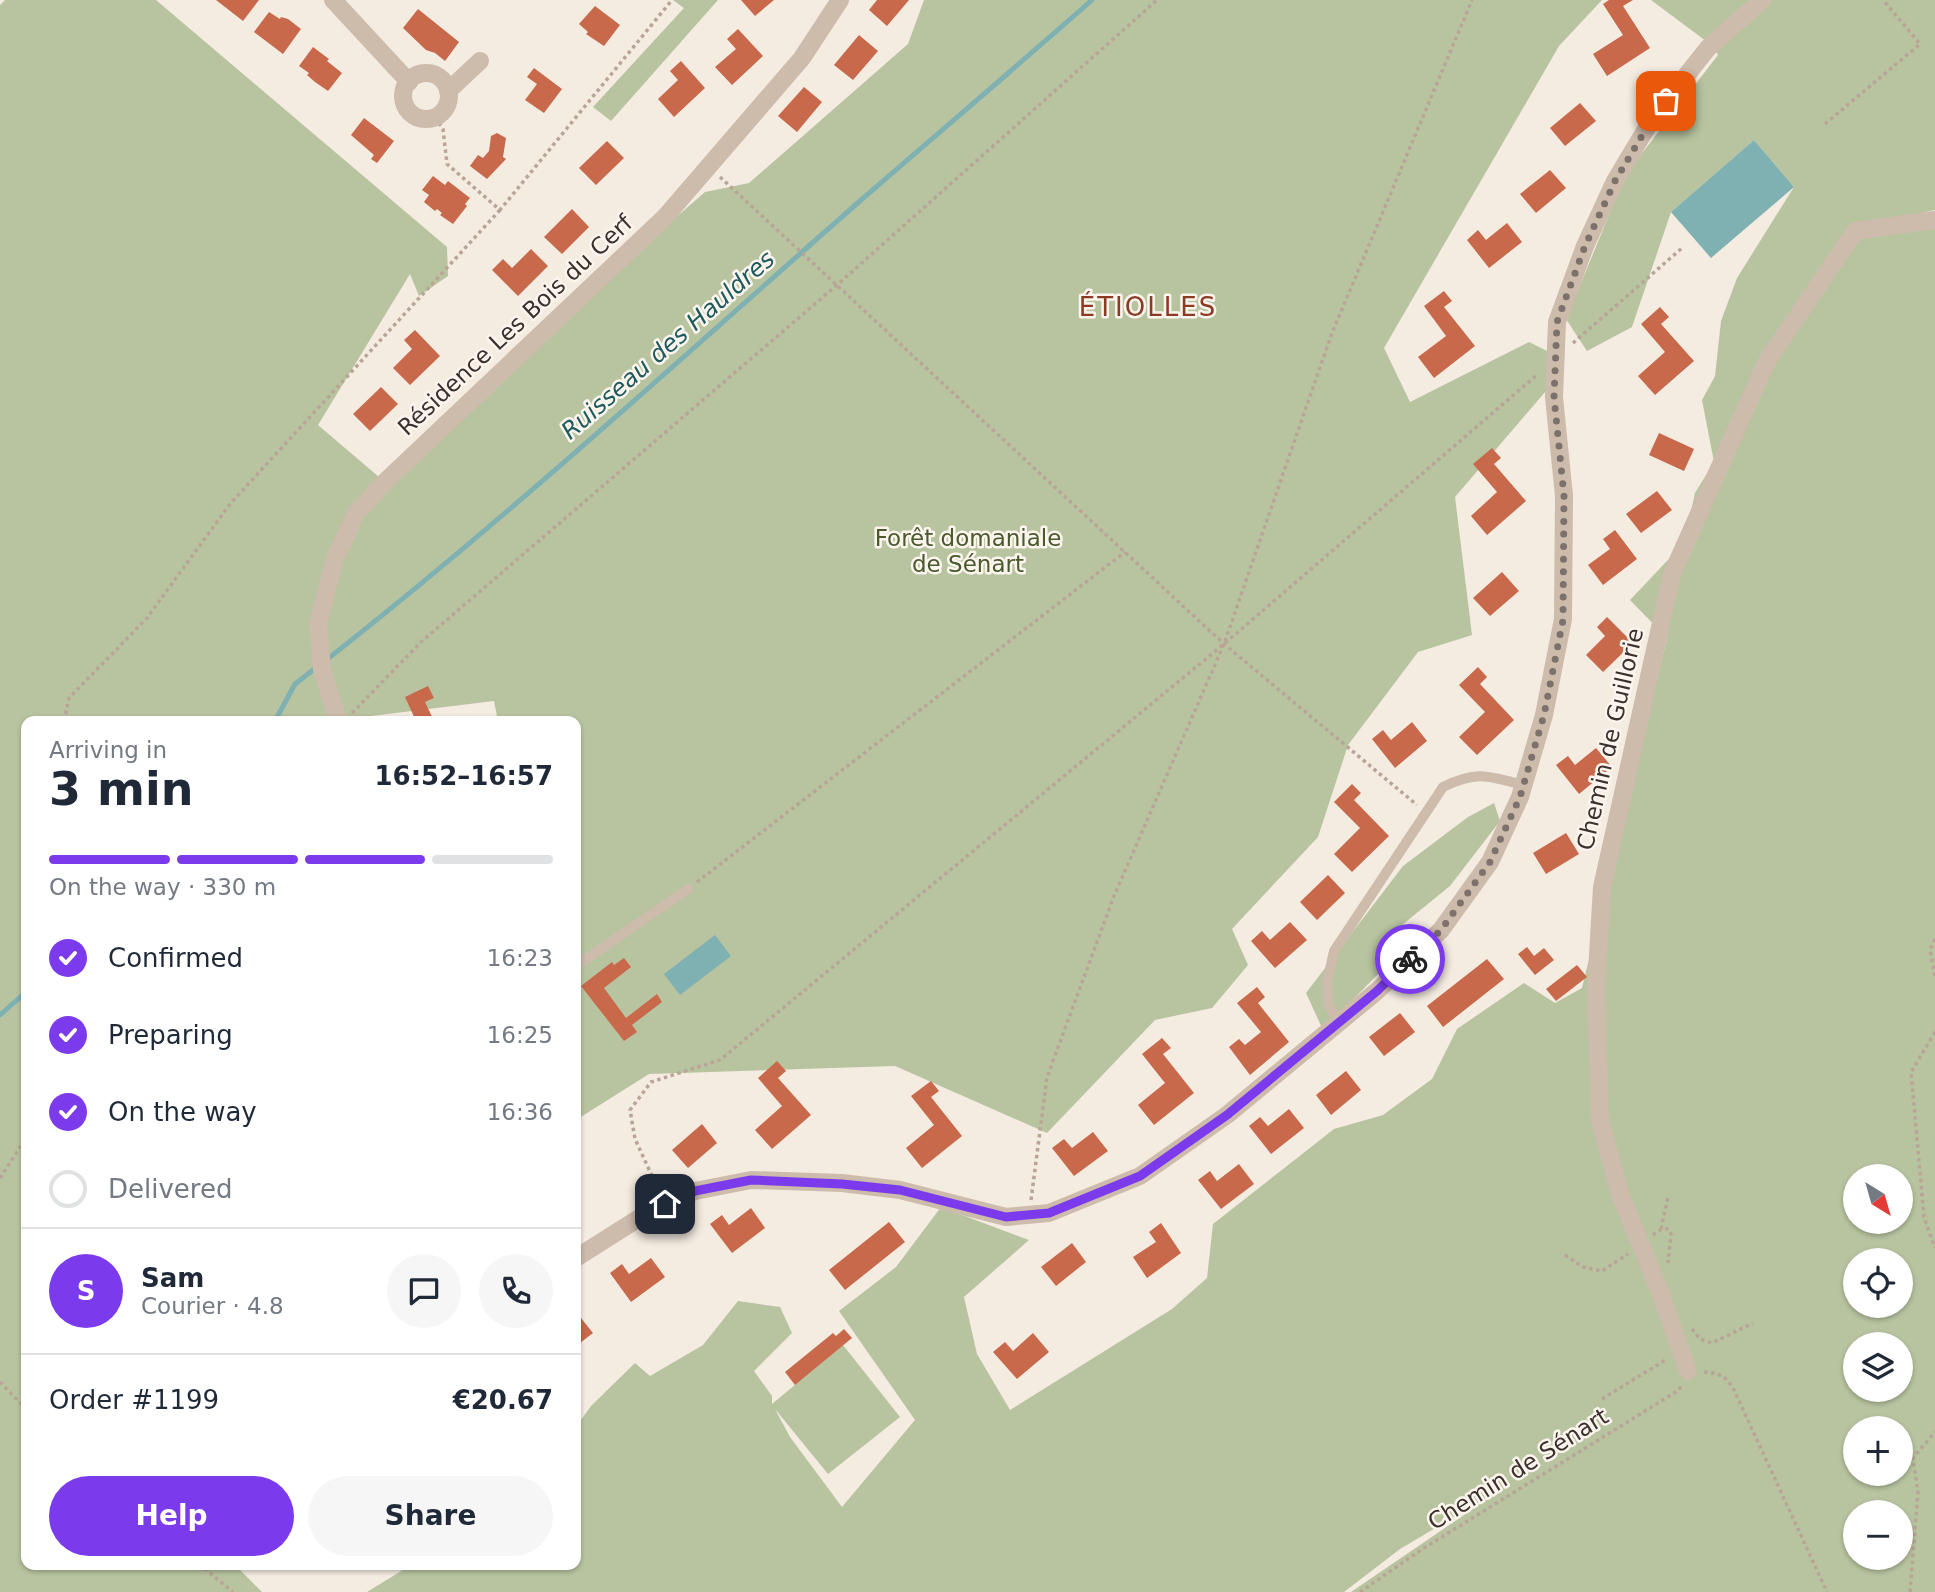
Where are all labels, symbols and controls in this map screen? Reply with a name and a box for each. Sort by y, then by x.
pin [1636,71,1696,131]
icon: bag [1647,82,1685,120]
street label: Résidence Les Bois du Cerf [393,209,638,440]
water label: Ruisseau des Hauldres [556,245,780,445]
district label: ÉTIOLLES [1079,291,1217,322]
park label: Forêt domaniale de Sénart [875,525,1061,577]
street label: Chemin de Guillorie [1572,625,1648,853]
text: Arriving in [49,737,167,763]
text: 16:52–16:57 [374,761,553,791]
text: 3 min [49,762,193,816]
text: On the way · 330 m [49,874,276,900]
courier [1375,924,1445,994]
icon: check [49,939,87,977]
icon: bike [1391,940,1429,978]
text: Confirmed [108,943,243,973]
text: 16:23 [487,945,553,971]
icon: check [49,1016,87,1054]
text: Preparing [108,1020,233,1050]
text: 16:25 [487,1022,553,1048]
icon: check [49,1093,87,1131]
text: On the way [108,1097,257,1127]
text: 16:36 [487,1099,553,1125]
north arrow [1843,1164,1913,1234]
map controls [1843,1164,1913,1570]
text: Delivered [108,1174,232,1204]
pin [635,1174,695,1234]
icon: home [646,1185,684,1223]
button: locate [1843,1248,1913,1318]
button: chat [387,1254,461,1328]
button: phone [479,1254,553,1328]
text: Sam [141,1263,204,1293]
text: S [77,1276,95,1306]
text: Courier · 4.8 [141,1293,284,1319]
button: layers [1843,1332,1913,1402]
text: Order #1199 [49,1385,219,1415]
text: €20.67 [453,1385,553,1415]
street label: Chemin de Sénart [1423,1403,1613,1535]
button: + [1843,1416,1913,1486]
button: Help [49,1476,294,1556]
button: Share [308,1476,553,1556]
button: − [1843,1500,1913,1570]

